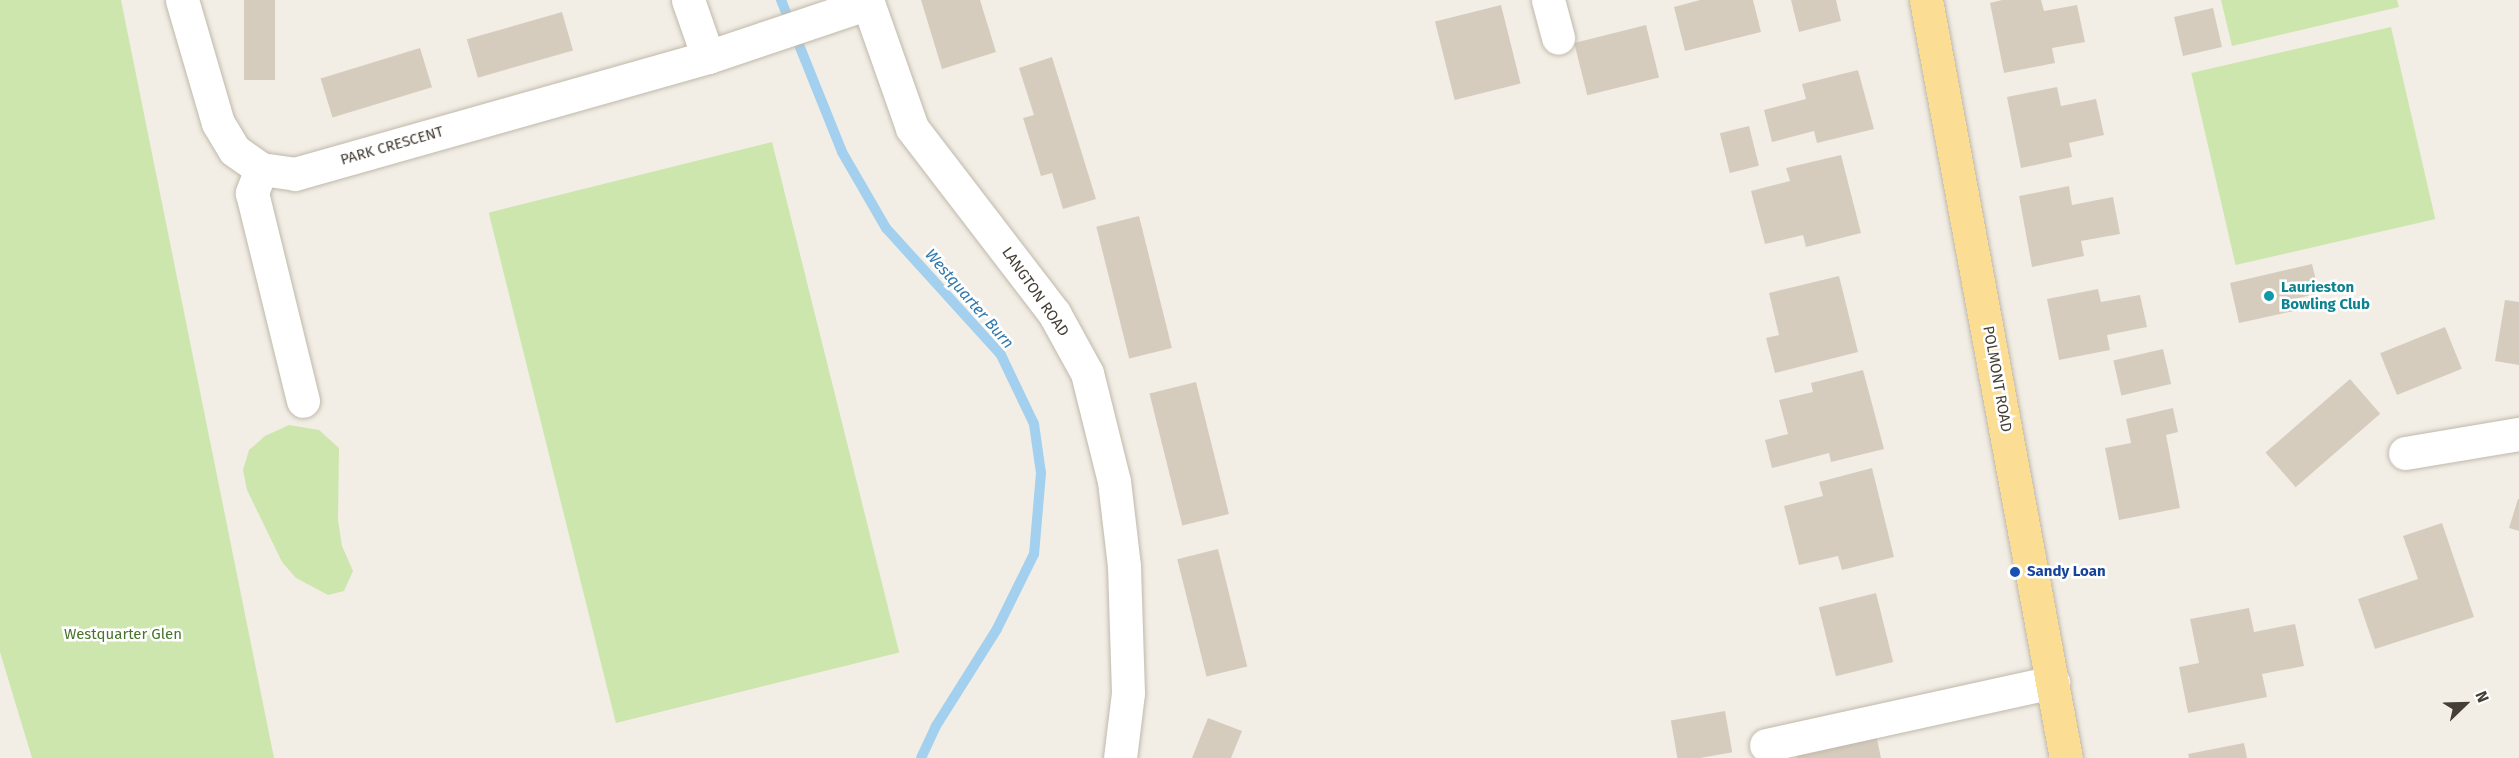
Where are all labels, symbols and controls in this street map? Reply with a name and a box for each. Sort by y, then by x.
street label: PARK CRESCENT [338,123,446,169]
street label: LANGTON ROAD [998,244,1072,340]
water label: Westquarter Burn [921,245,1017,353]
place label: Laurieston Bowling Club [2281,278,2370,313]
marker: Laurieston Bowling Club [2262,289,2276,303]
street label: POLMONT ROAD [1979,324,2015,434]
place label: Sandy Loan [2027,563,2106,581]
marker: Sandy Loan [2008,565,2022,579]
park label: Westquarter Glen [64,626,182,644]
north arrow [2435,674,2495,734]
text: N [2471,688,2493,705]

